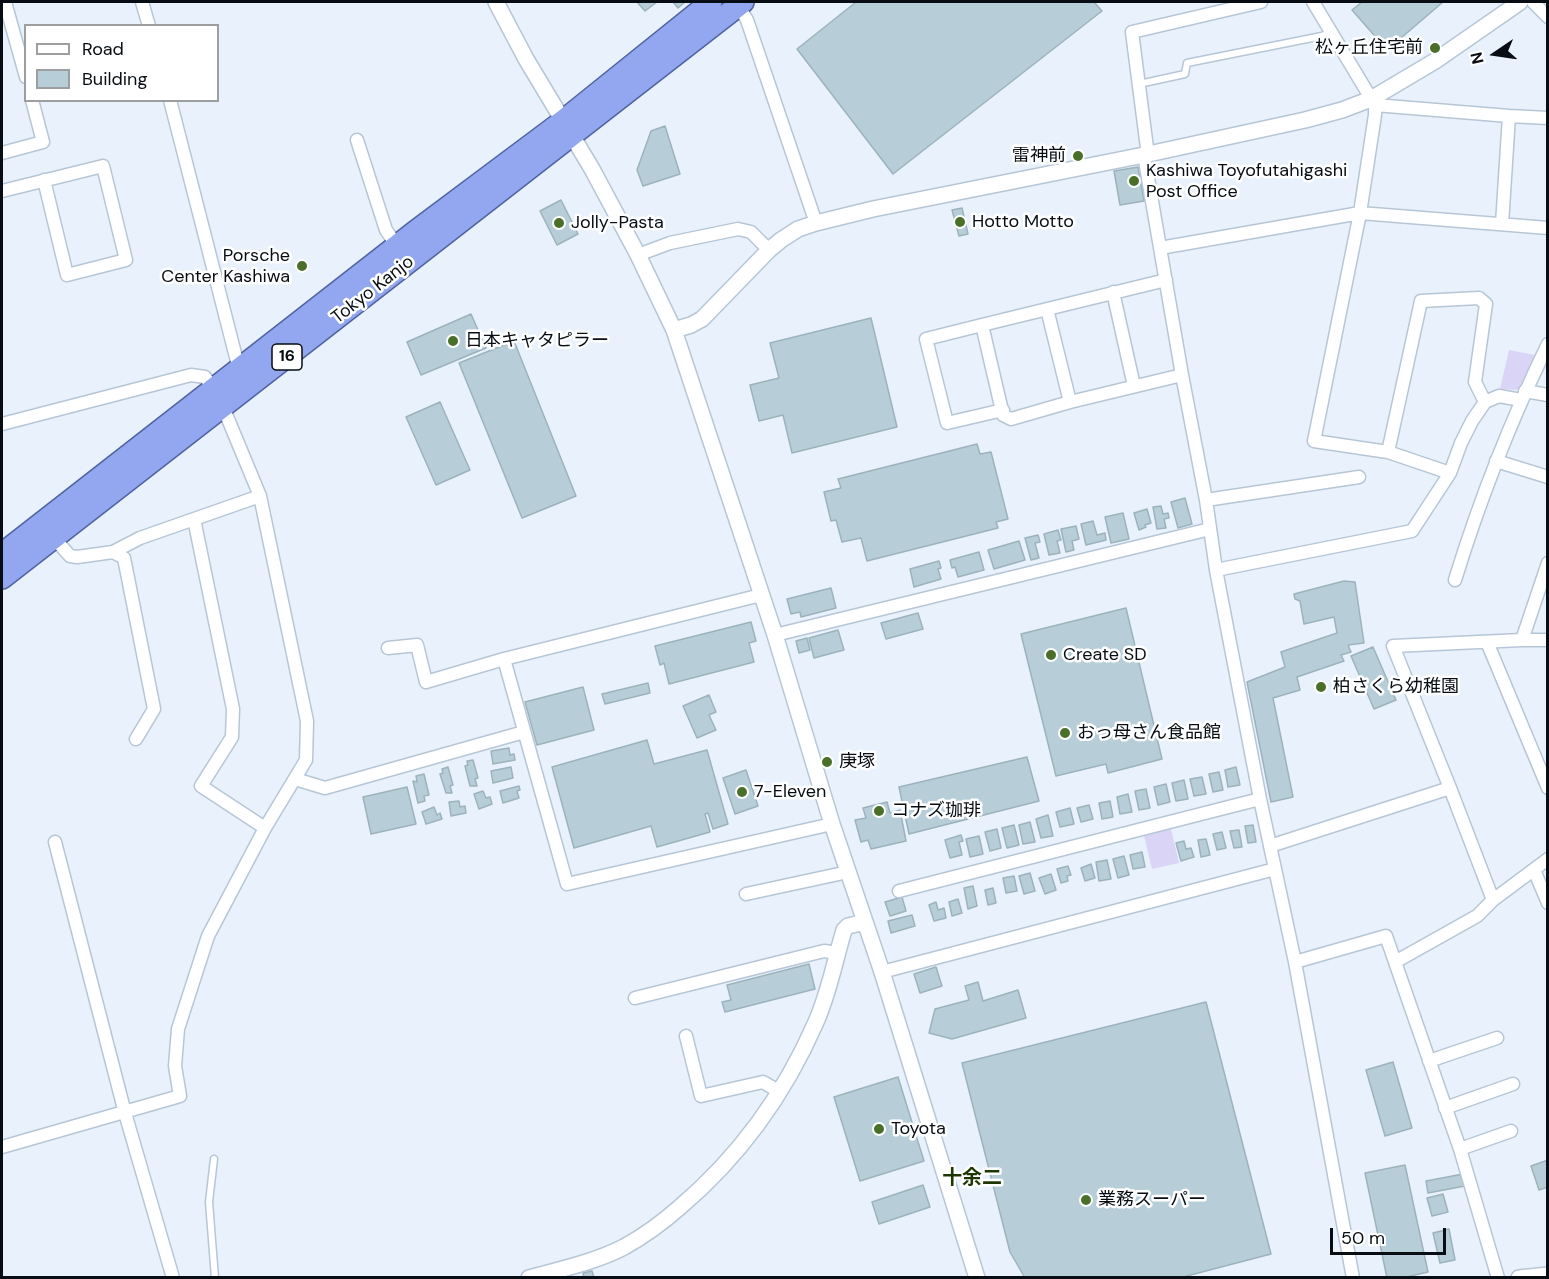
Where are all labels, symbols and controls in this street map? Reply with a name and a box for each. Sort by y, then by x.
legend [24,24,219,102]
north arrow [1465,24,1525,84]
text: Road [82,37,124,61]
place label: 松ヶ丘住宅前 [1315,37,1423,59]
marker: 松ヶ丘住宅前 [1428,41,1442,55]
text: N [1465,50,1489,66]
text: Building [82,67,147,91]
place label: 雷神前 [1012,145,1066,167]
marker: 雷神前 [1071,149,1085,163]
place label: Kashiwa Toyofutahigashi Post Office [1146,160,1347,202]
marker: Kashiwa Toyofutahigashi Post Office [1127,174,1141,188]
place label: Hotto Motto [972,211,1074,233]
place label: Jolly-Pasta [571,212,664,234]
marker: Hotto Motto [953,215,967,229]
marker: Jolly-Pasta [552,216,566,230]
place label: Porsche Center Kashiwa [161,245,290,288]
street label: Tokyo Kanjo [328,251,418,329]
marker: Porsche Center Kashiwa [295,259,309,273]
place label: 日本キャタピラー [465,330,609,352]
marker: 日本キャタピラー [446,334,460,348]
road number: 16 [272,344,302,370]
place label: Create SD [1063,644,1147,666]
marker: Create SD [1044,648,1058,662]
place label: 柏さくら幼稚園 [1333,676,1459,698]
marker: 柏さくら幼稚園 [1314,680,1328,694]
place label: おっ母さん食品館 [1077,722,1221,744]
marker: おっ母さん食品館 [1058,726,1072,740]
place label: 庚塚 [839,751,875,773]
marker: 庚塚 [820,755,834,769]
place label: 7-Eleven [754,781,826,803]
marker: 7-Eleven [735,785,749,799]
place label: コナズ珈琲 [891,800,981,822]
marker: コナズ珈琲 [872,804,886,818]
place label: Toyota [891,1118,946,1140]
marker: Toyota [872,1122,886,1136]
district label: 十余二 [942,1167,1002,1191]
place label: 業務スーパー [1098,1189,1206,1211]
marker: 業務スーパー [1079,1193,1093,1207]
scale bar [1333,1216,1448,1254]
text: 50 m [1341,1226,1385,1250]

